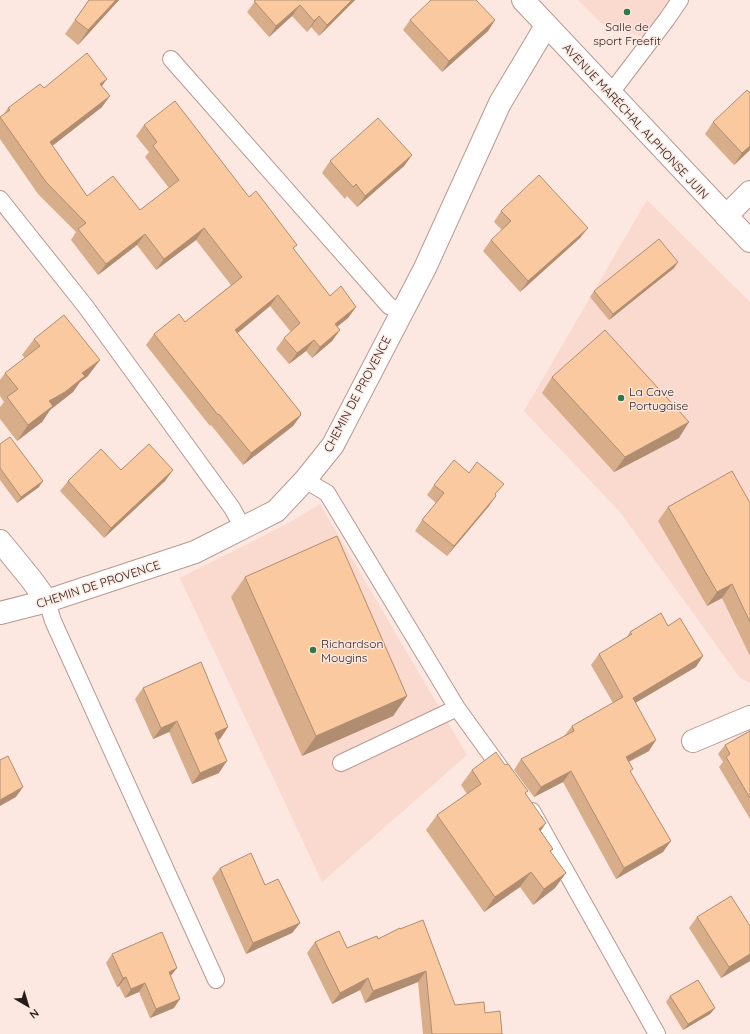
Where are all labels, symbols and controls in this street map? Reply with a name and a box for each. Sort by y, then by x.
marker: Salle de sport Freefit [622,7,632,17]
place label: Salle de sport Freefit [593,19,661,48]
street label: AVENUE MARÉCHAL ALPHONSE JUIN [560,40,712,202]
street label: CHEMIN DE PROVENCE [320,333,394,455]
place label: La Cave Portugaise [629,384,689,413]
marker: La Cave Portugaise [616,393,626,403]
street label: CHEMIN DE PROVENCE [34,557,162,611]
place label: Richardson Mougins [321,636,383,665]
marker: Richardson Mougins [308,645,318,655]
north arrow [8,986,48,1026]
text: N [27,1006,42,1022]

